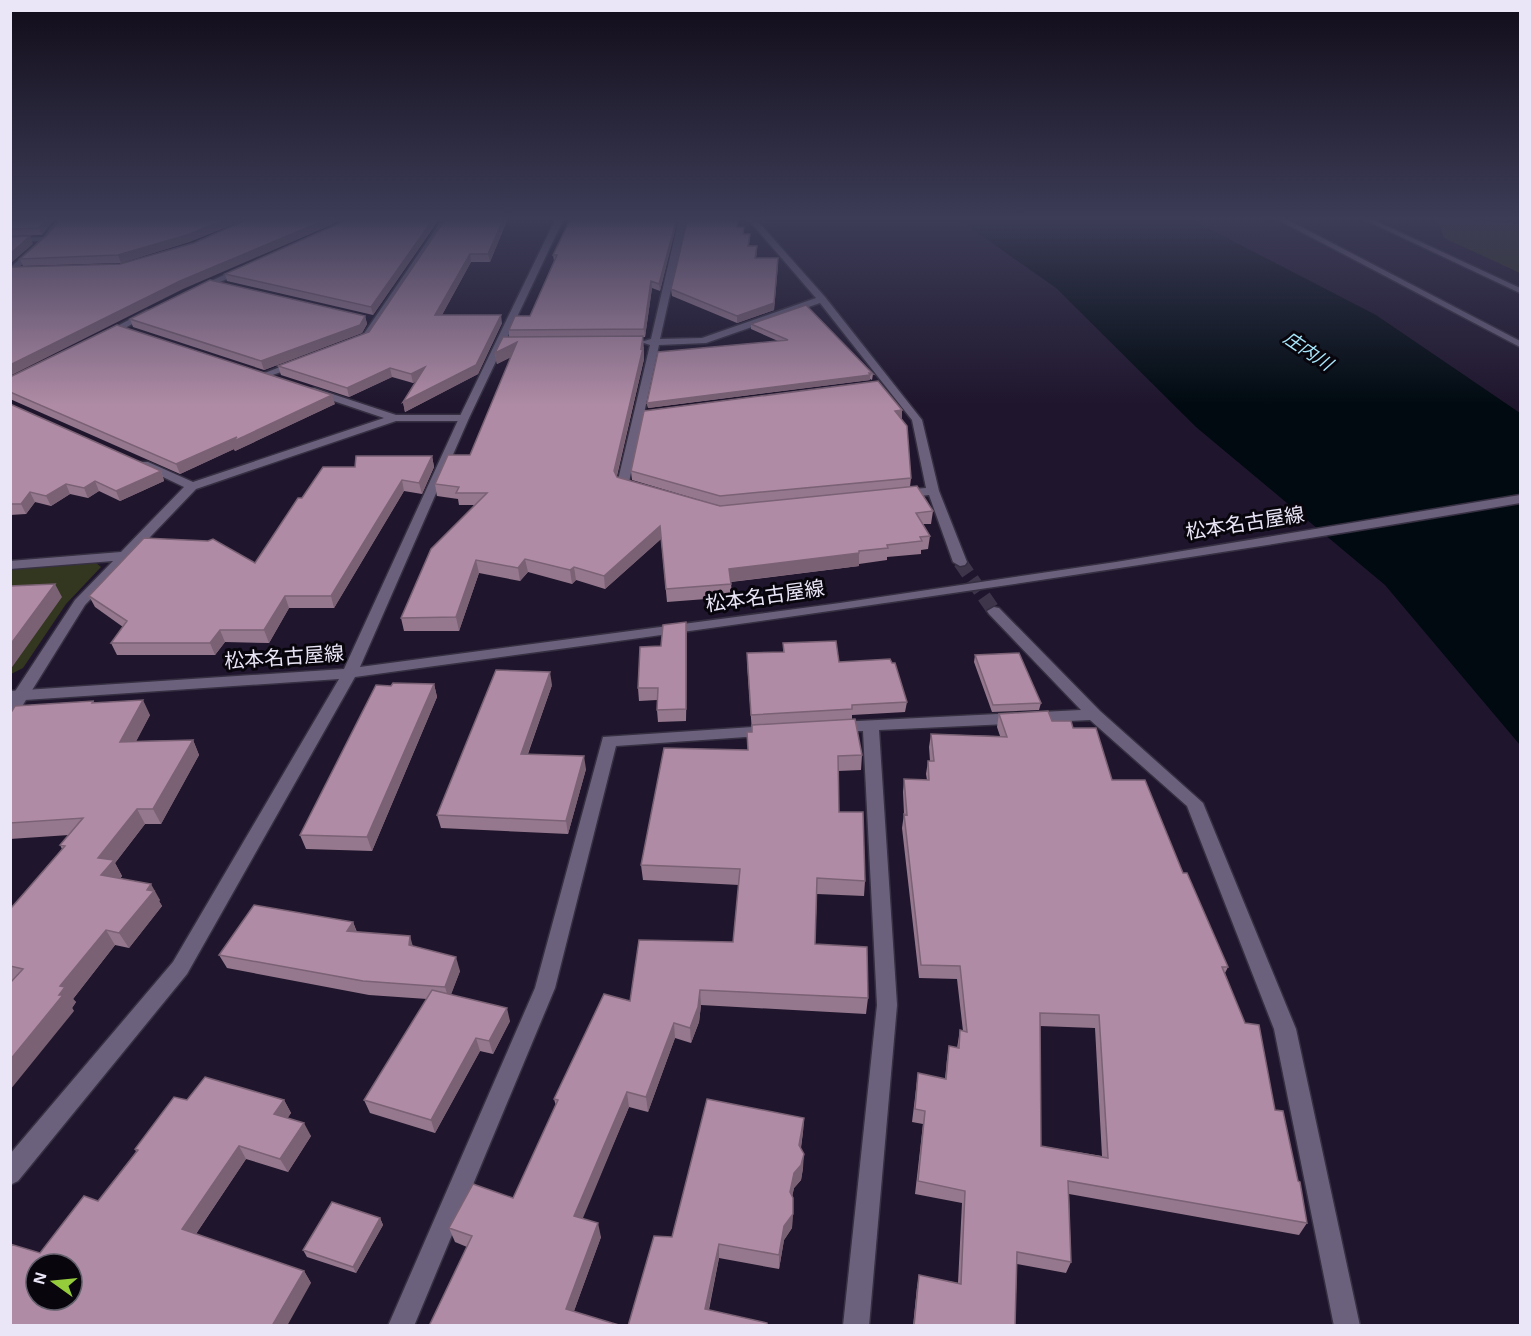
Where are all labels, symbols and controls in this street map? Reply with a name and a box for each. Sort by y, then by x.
water label: 庄内川 [1280,328,1338,376]
street label: 松本名古屋線 [1184,503,1306,543]
street label: 松本名古屋線 [704,577,826,615]
street label: 松本名古屋線 [223,642,345,672]
north arrow [24,1252,84,1312]
text: N [30,1270,50,1286]

